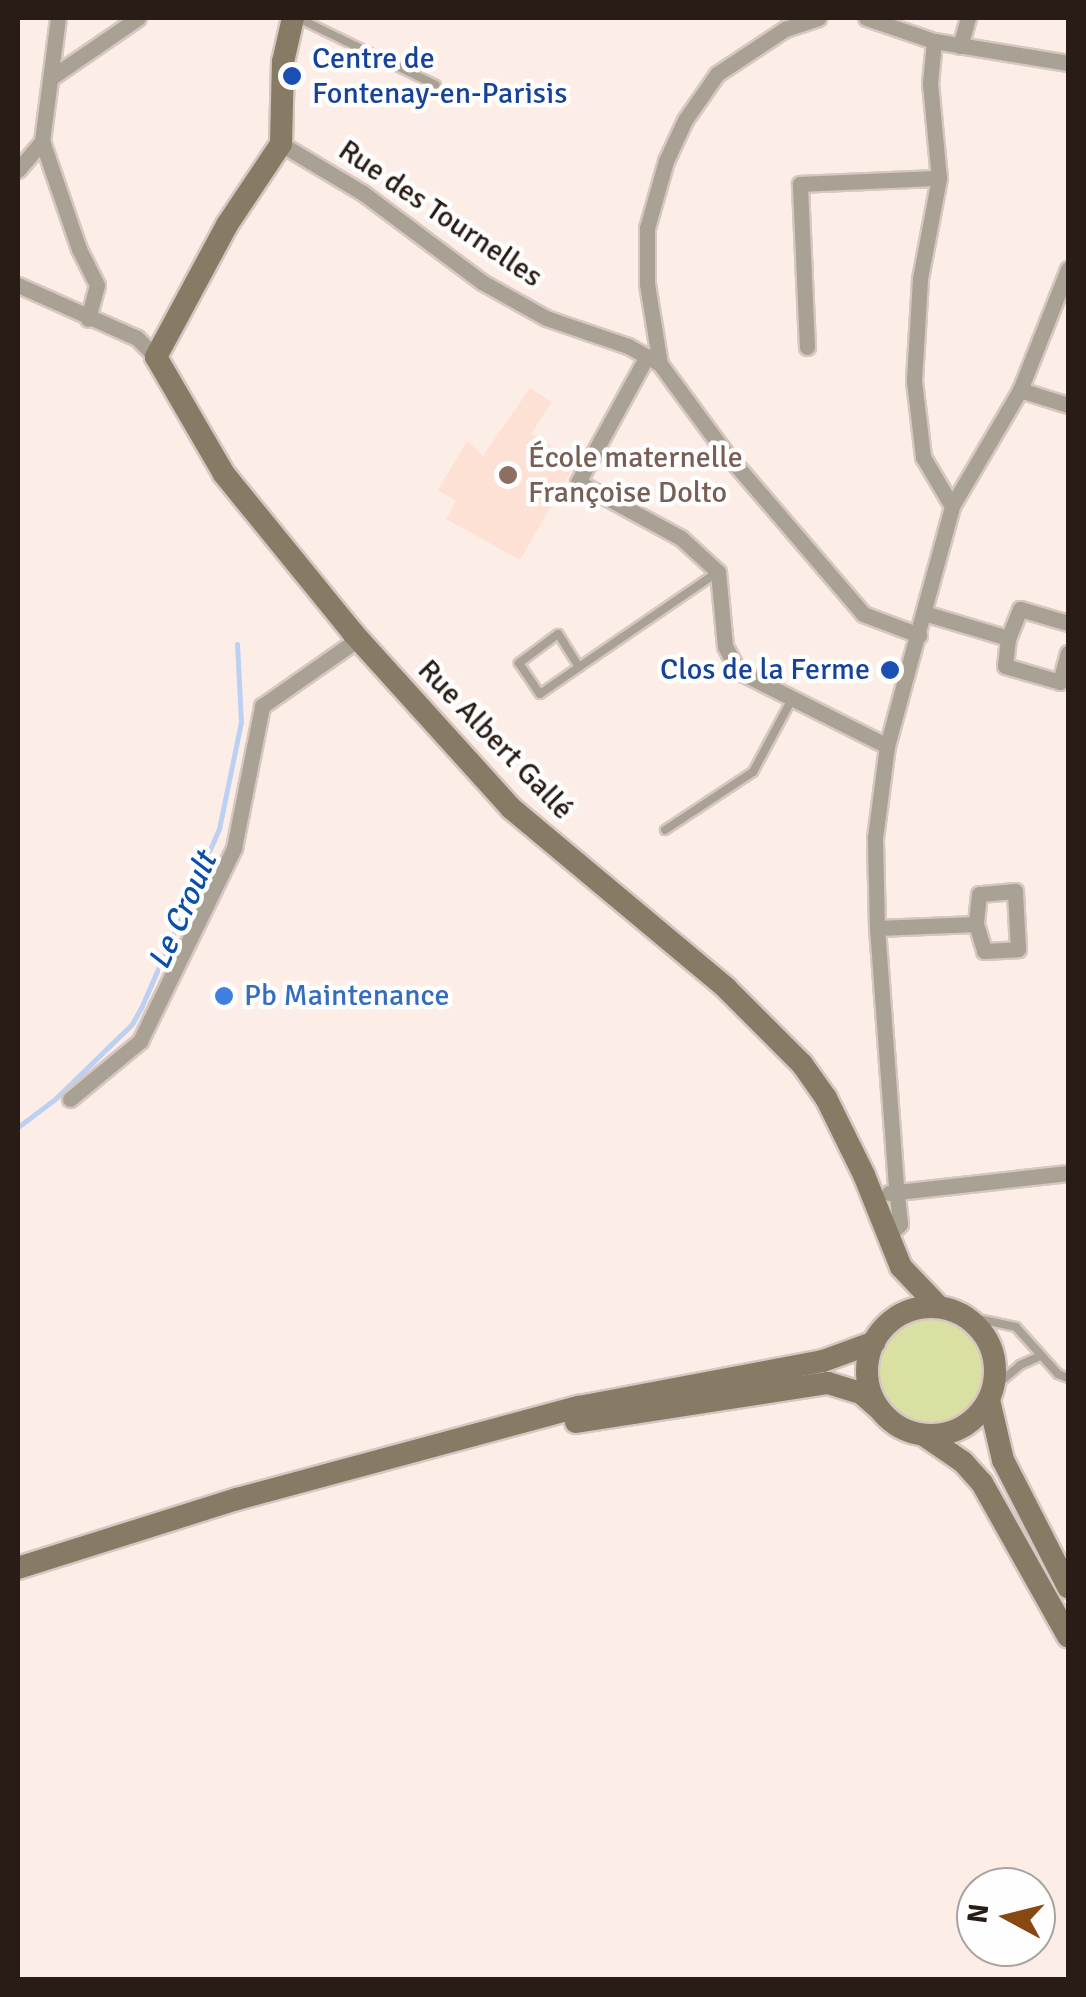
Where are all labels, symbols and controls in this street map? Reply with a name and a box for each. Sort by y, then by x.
place label: Centre de Fontenay-en-Parisis [312,41,567,112]
marker: Centre de Fontenay-en-Parisis [281,65,303,87]
street label: Rue des Tournelles [331,133,549,295]
place label: École maternelle Françoise Dolto [528,440,743,510]
marker: École maternelle Françoise Dolto [497,464,519,486]
place label: Clos de la Ferme [660,652,870,688]
street label: Rue Albert Gallé [410,653,580,827]
marker: Clos de la Ferme [879,659,901,681]
water label: Le Croult [140,847,226,975]
place label: Pb Maintenance [244,978,450,1014]
marker: Pb Maintenance [213,985,235,1007]
north arrow [956,1867,1056,1967]
text: N [960,1902,996,1925]

